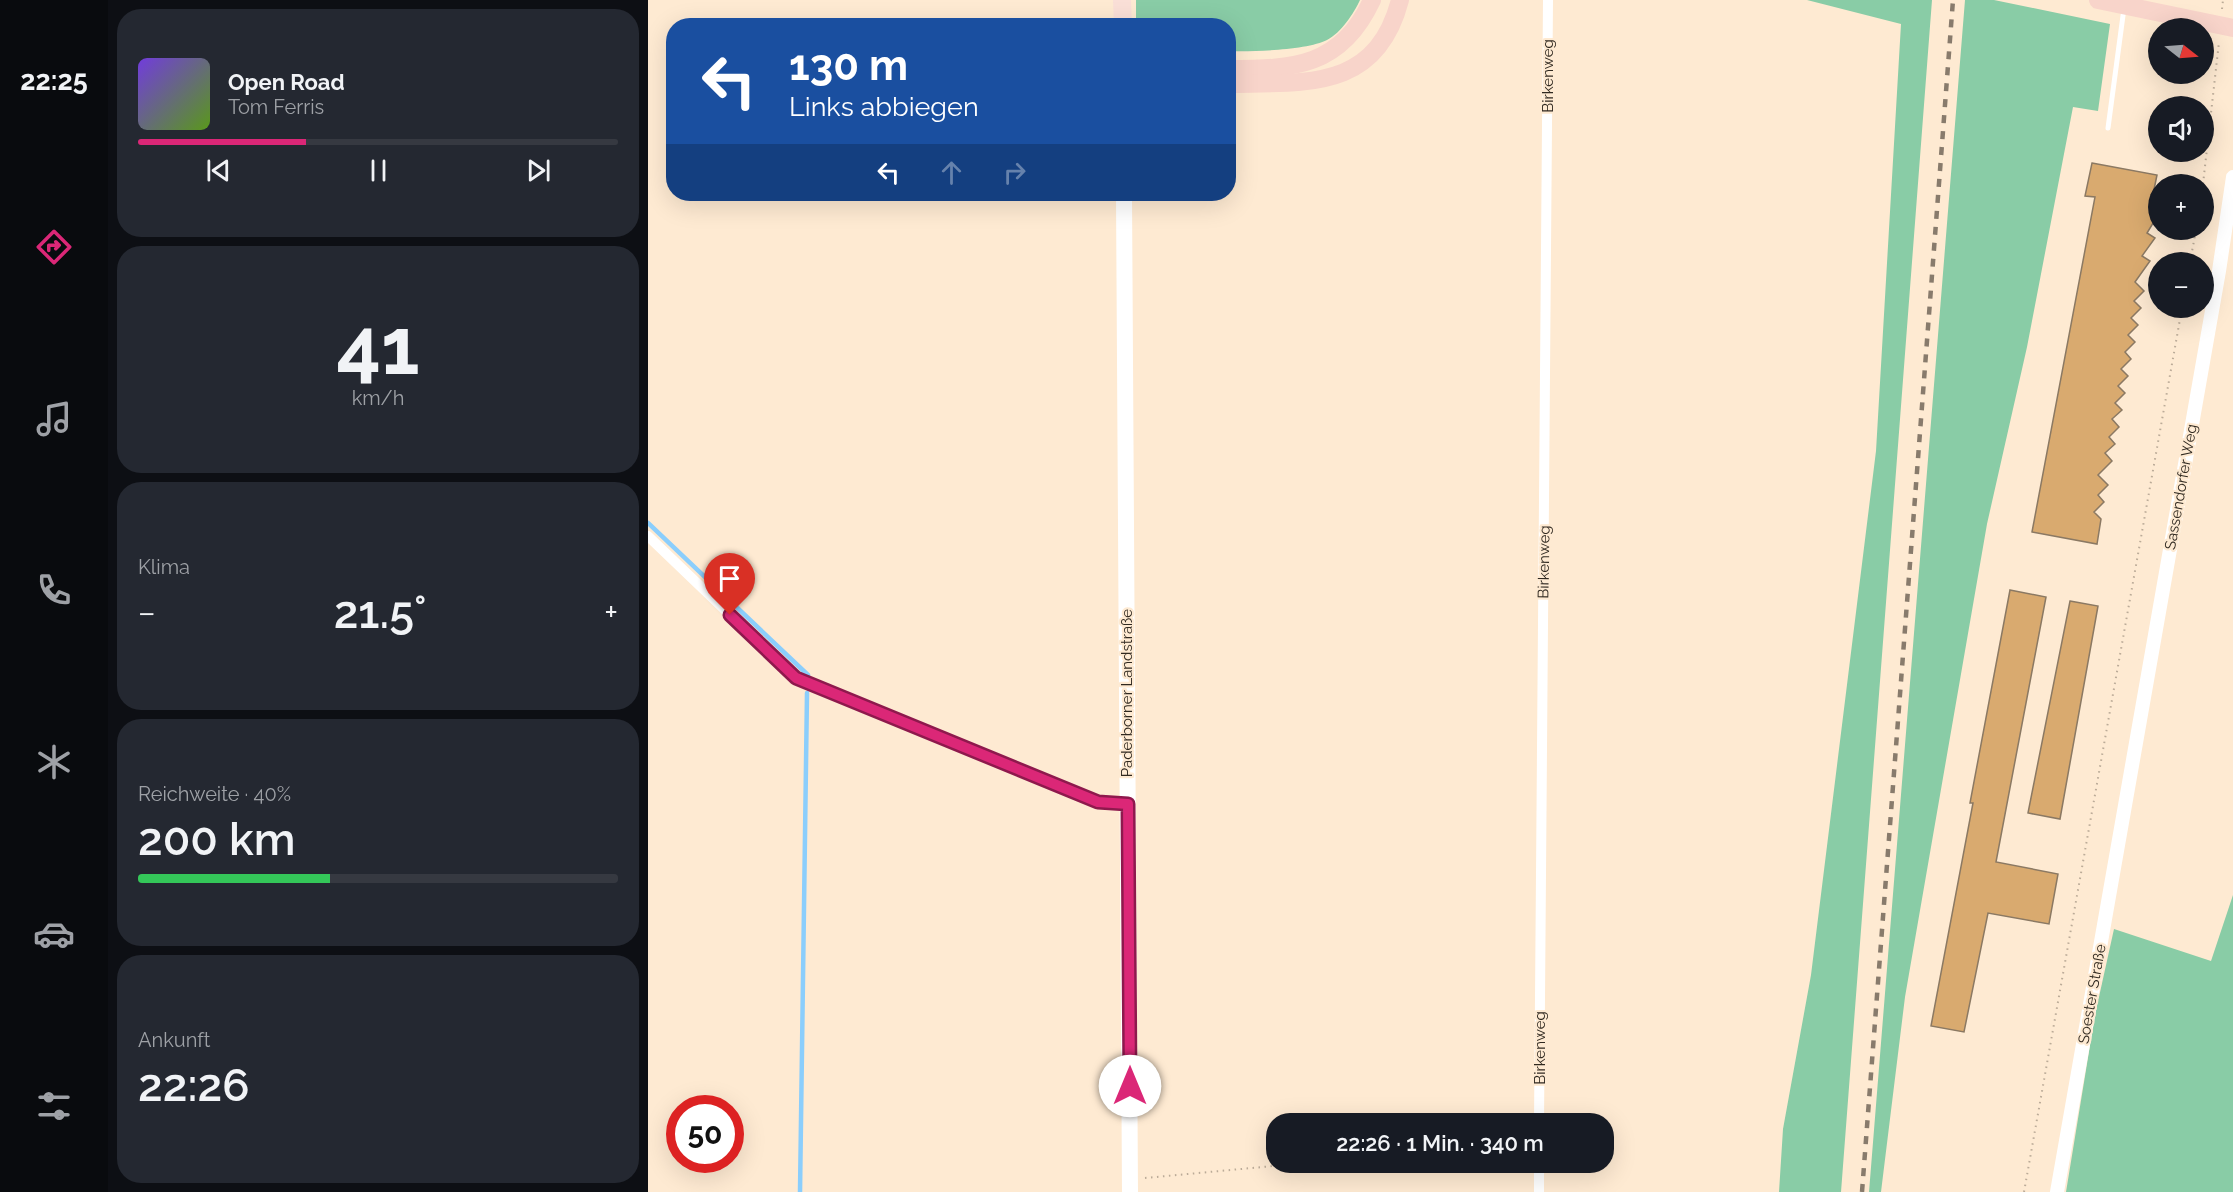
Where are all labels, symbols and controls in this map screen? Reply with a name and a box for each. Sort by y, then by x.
north arrow [2148,18,2214,84]
map controls [2148,18,2214,318]
street label: Birkenweg [1539,39,1557,113]
text: 130 m [789,41,908,90]
icon: left [690,42,768,120]
text: 22:25 [20,65,88,96]
text: Open Road [228,69,345,95]
text: Links abbiegen [789,91,979,122]
text: Tom Ferris [228,95,324,119]
button: sound [2148,96,2214,162]
icon: previous [202,154,235,187]
icon: pause [362,154,395,187]
icon: next [522,154,555,187]
icon: left [872,156,905,189]
icon: ahead [935,156,968,189]
icon: right [998,156,1031,189]
button: + [2148,174,2214,240]
icon: directions [33,226,75,268]
button: − [2148,252,2214,318]
text: 41 [336,301,420,392]
text: km/h [352,386,404,410]
icon: music [33,398,75,440]
street label: Sassendorfer Weg [2161,423,2201,551]
street label: Birkenweg [1534,525,1554,599]
pin [704,553,755,615]
text: Klima [138,555,190,579]
icon: arrive [713,562,746,595]
icon: phone [33,569,75,611]
text: 21.5° [334,586,426,639]
text: − [138,593,156,632]
text: + [604,593,618,632]
street label: Paderborner Landstraße [1118,609,1136,777]
icon: climate [33,741,75,783]
text: Reichweite · 40% [138,782,291,806]
text: 200 km [138,813,295,866]
icon: car [33,913,75,955]
street label: Soester Straße [2074,943,2110,1045]
street label: Birkenweg [1531,1011,1549,1085]
text: Ankunft [138,1028,211,1052]
position arrow [1098,1054,1162,1118]
text: 22:26 [138,1059,249,1112]
icon: filters [33,1085,75,1127]
speed limit sign: 50 [666,1095,744,1173]
text: 22:26 · 1 Min. · 340 m [1336,1130,1544,1156]

